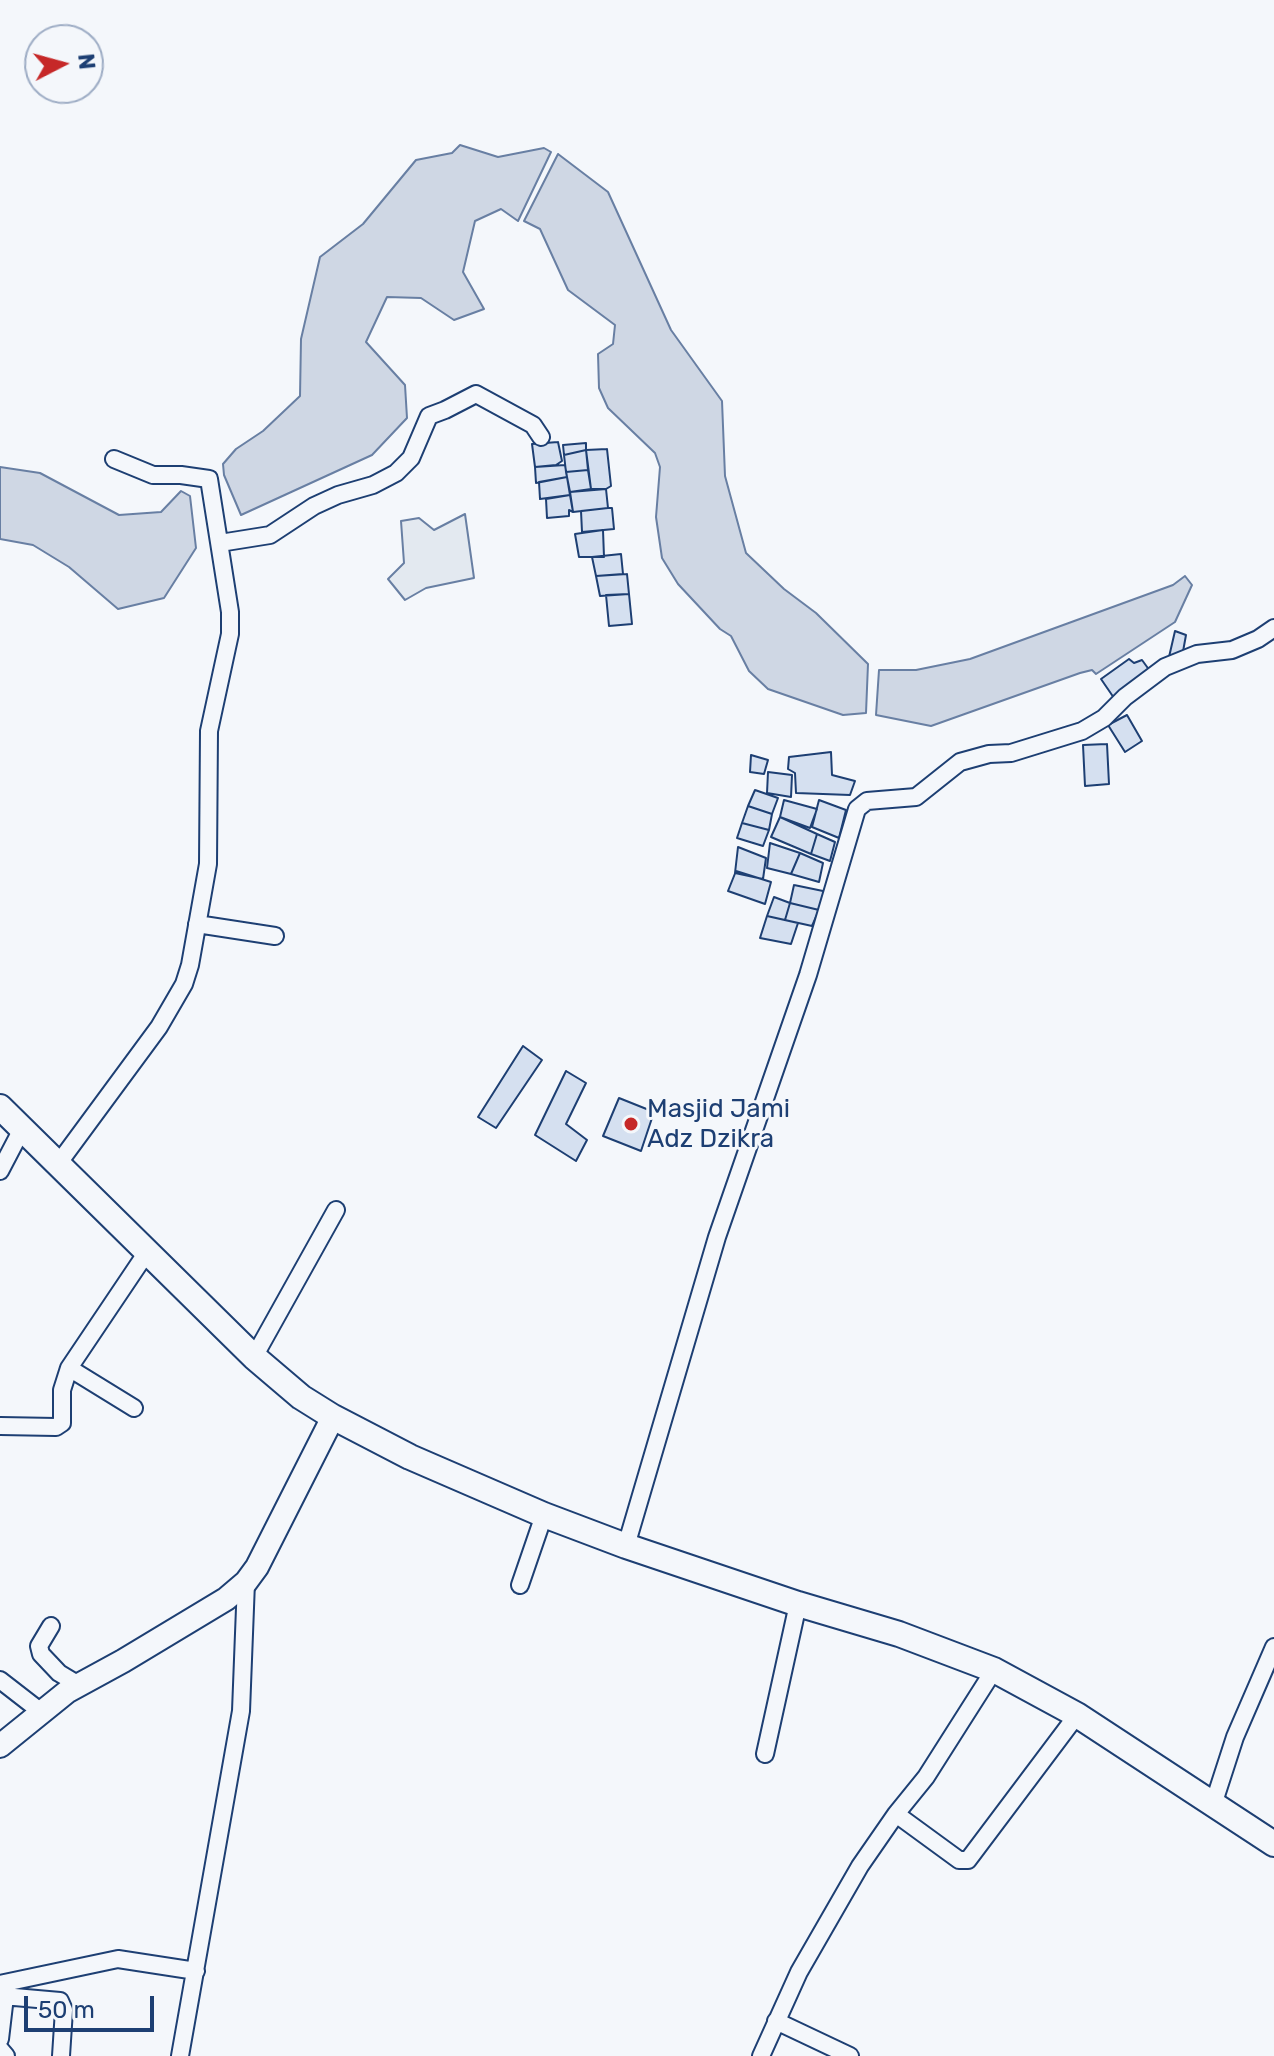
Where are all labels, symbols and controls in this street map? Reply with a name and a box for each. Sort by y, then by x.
north arrow [24,24,104,104]
text: N [72,52,101,71]
place label: Masjid Jami Adz Dzikra [647,1093,790,1154]
marker: Masjid Jami Adz Dzikra [622,1115,640,1133]
scale bar [28,1980,158,2030]
text: 50 m [38,1996,95,2024]

